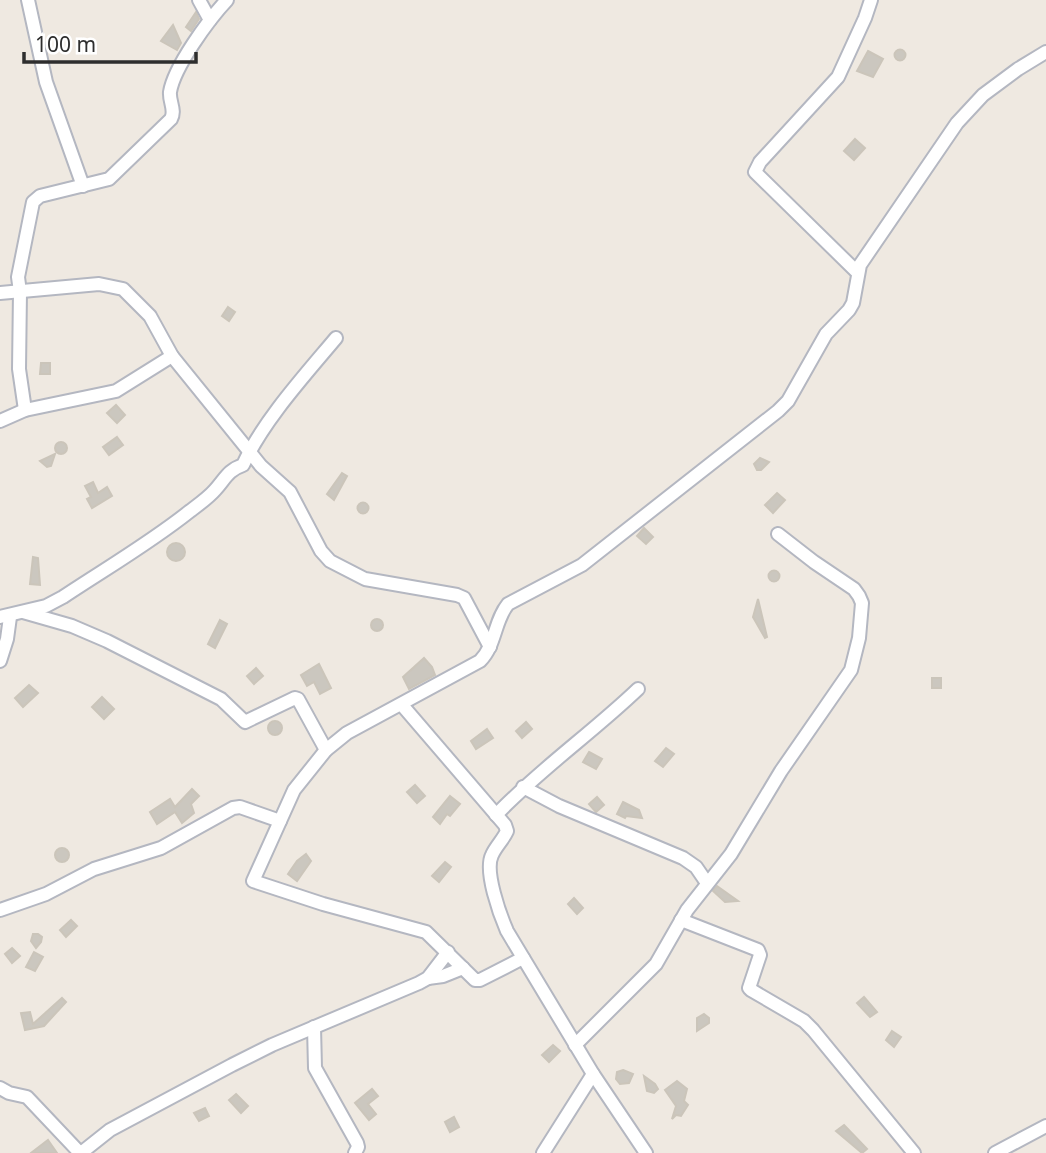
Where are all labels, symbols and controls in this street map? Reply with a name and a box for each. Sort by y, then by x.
scale bar [24,21,196,65]
text: 100 m [35,30,96,58]

